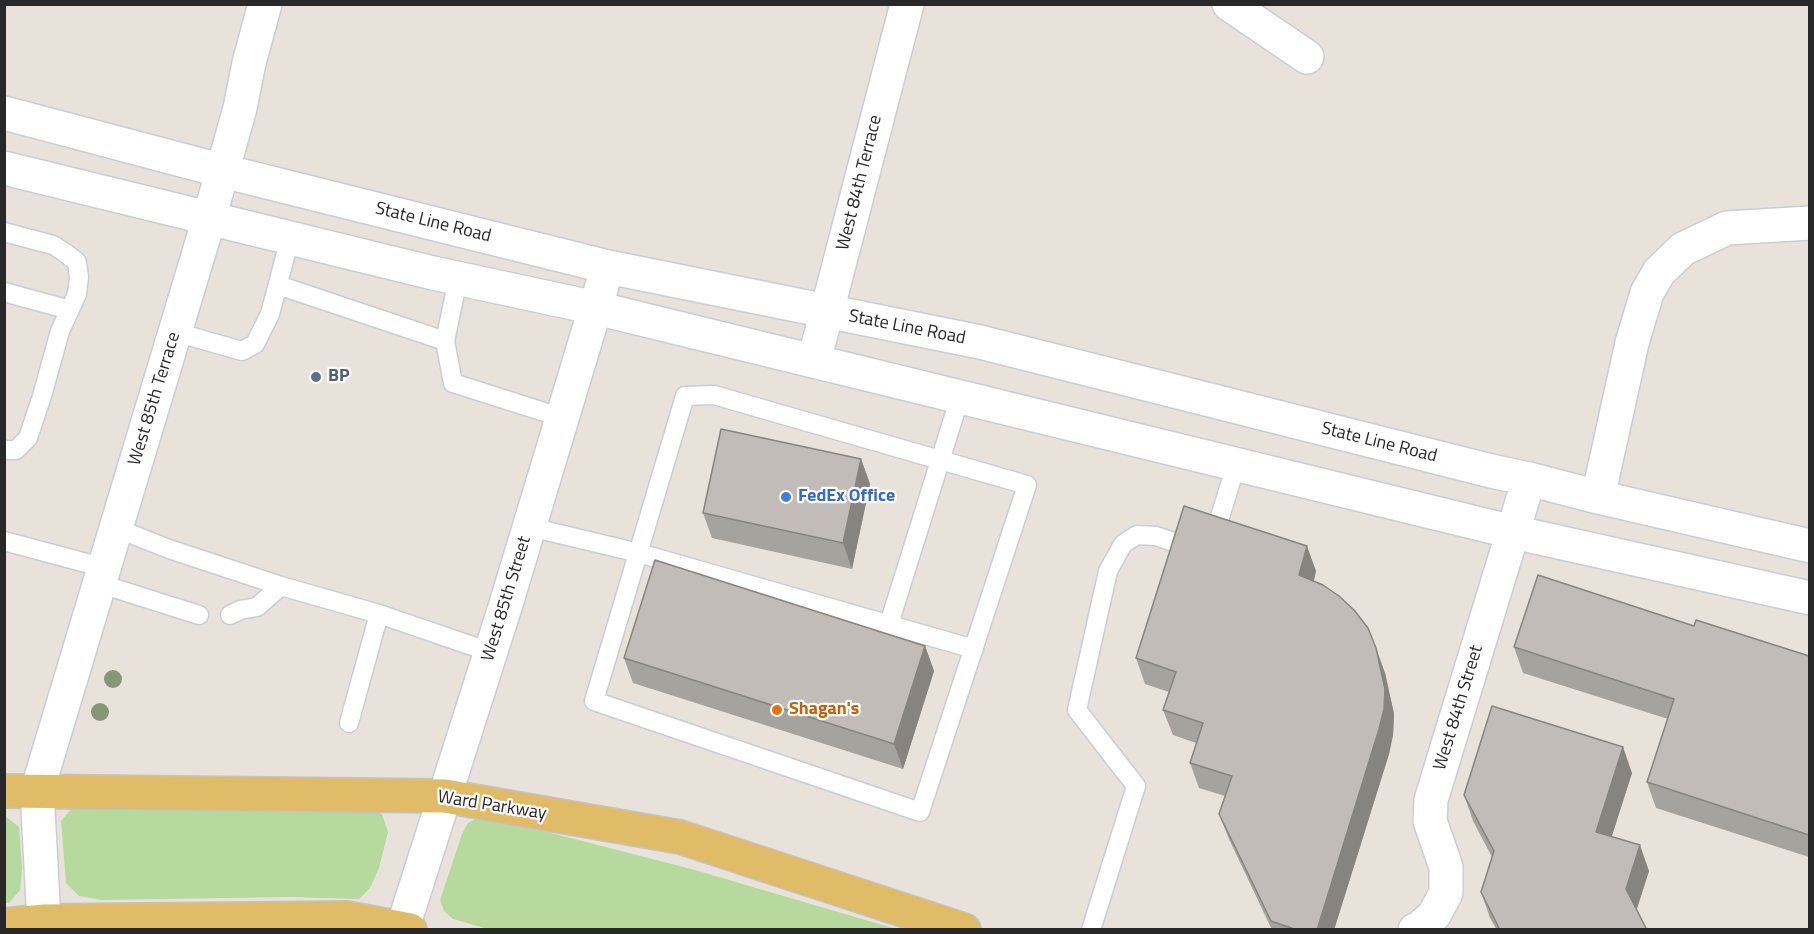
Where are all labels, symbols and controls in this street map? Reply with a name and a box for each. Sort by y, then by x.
street label: West 84th Terrace [833,113,887,253]
street label: State Line Road [373,198,493,248]
street label: State Line Road [847,306,967,350]
street label: West 85th Terrace [124,330,186,468]
place label: BP [328,366,350,388]
marker: BP [309,370,323,384]
street label: State Line Road [1319,418,1439,468]
place label: FedEx Office [798,486,895,508]
marker: FedEx Office [779,490,793,504]
street label: West 85th Street [478,534,536,664]
street label: West 84th Street [1430,643,1488,773]
place label: Shagan's [789,699,859,721]
marker: Shagan's [770,703,784,717]
street label: Ward Parkway [436,787,548,825]

